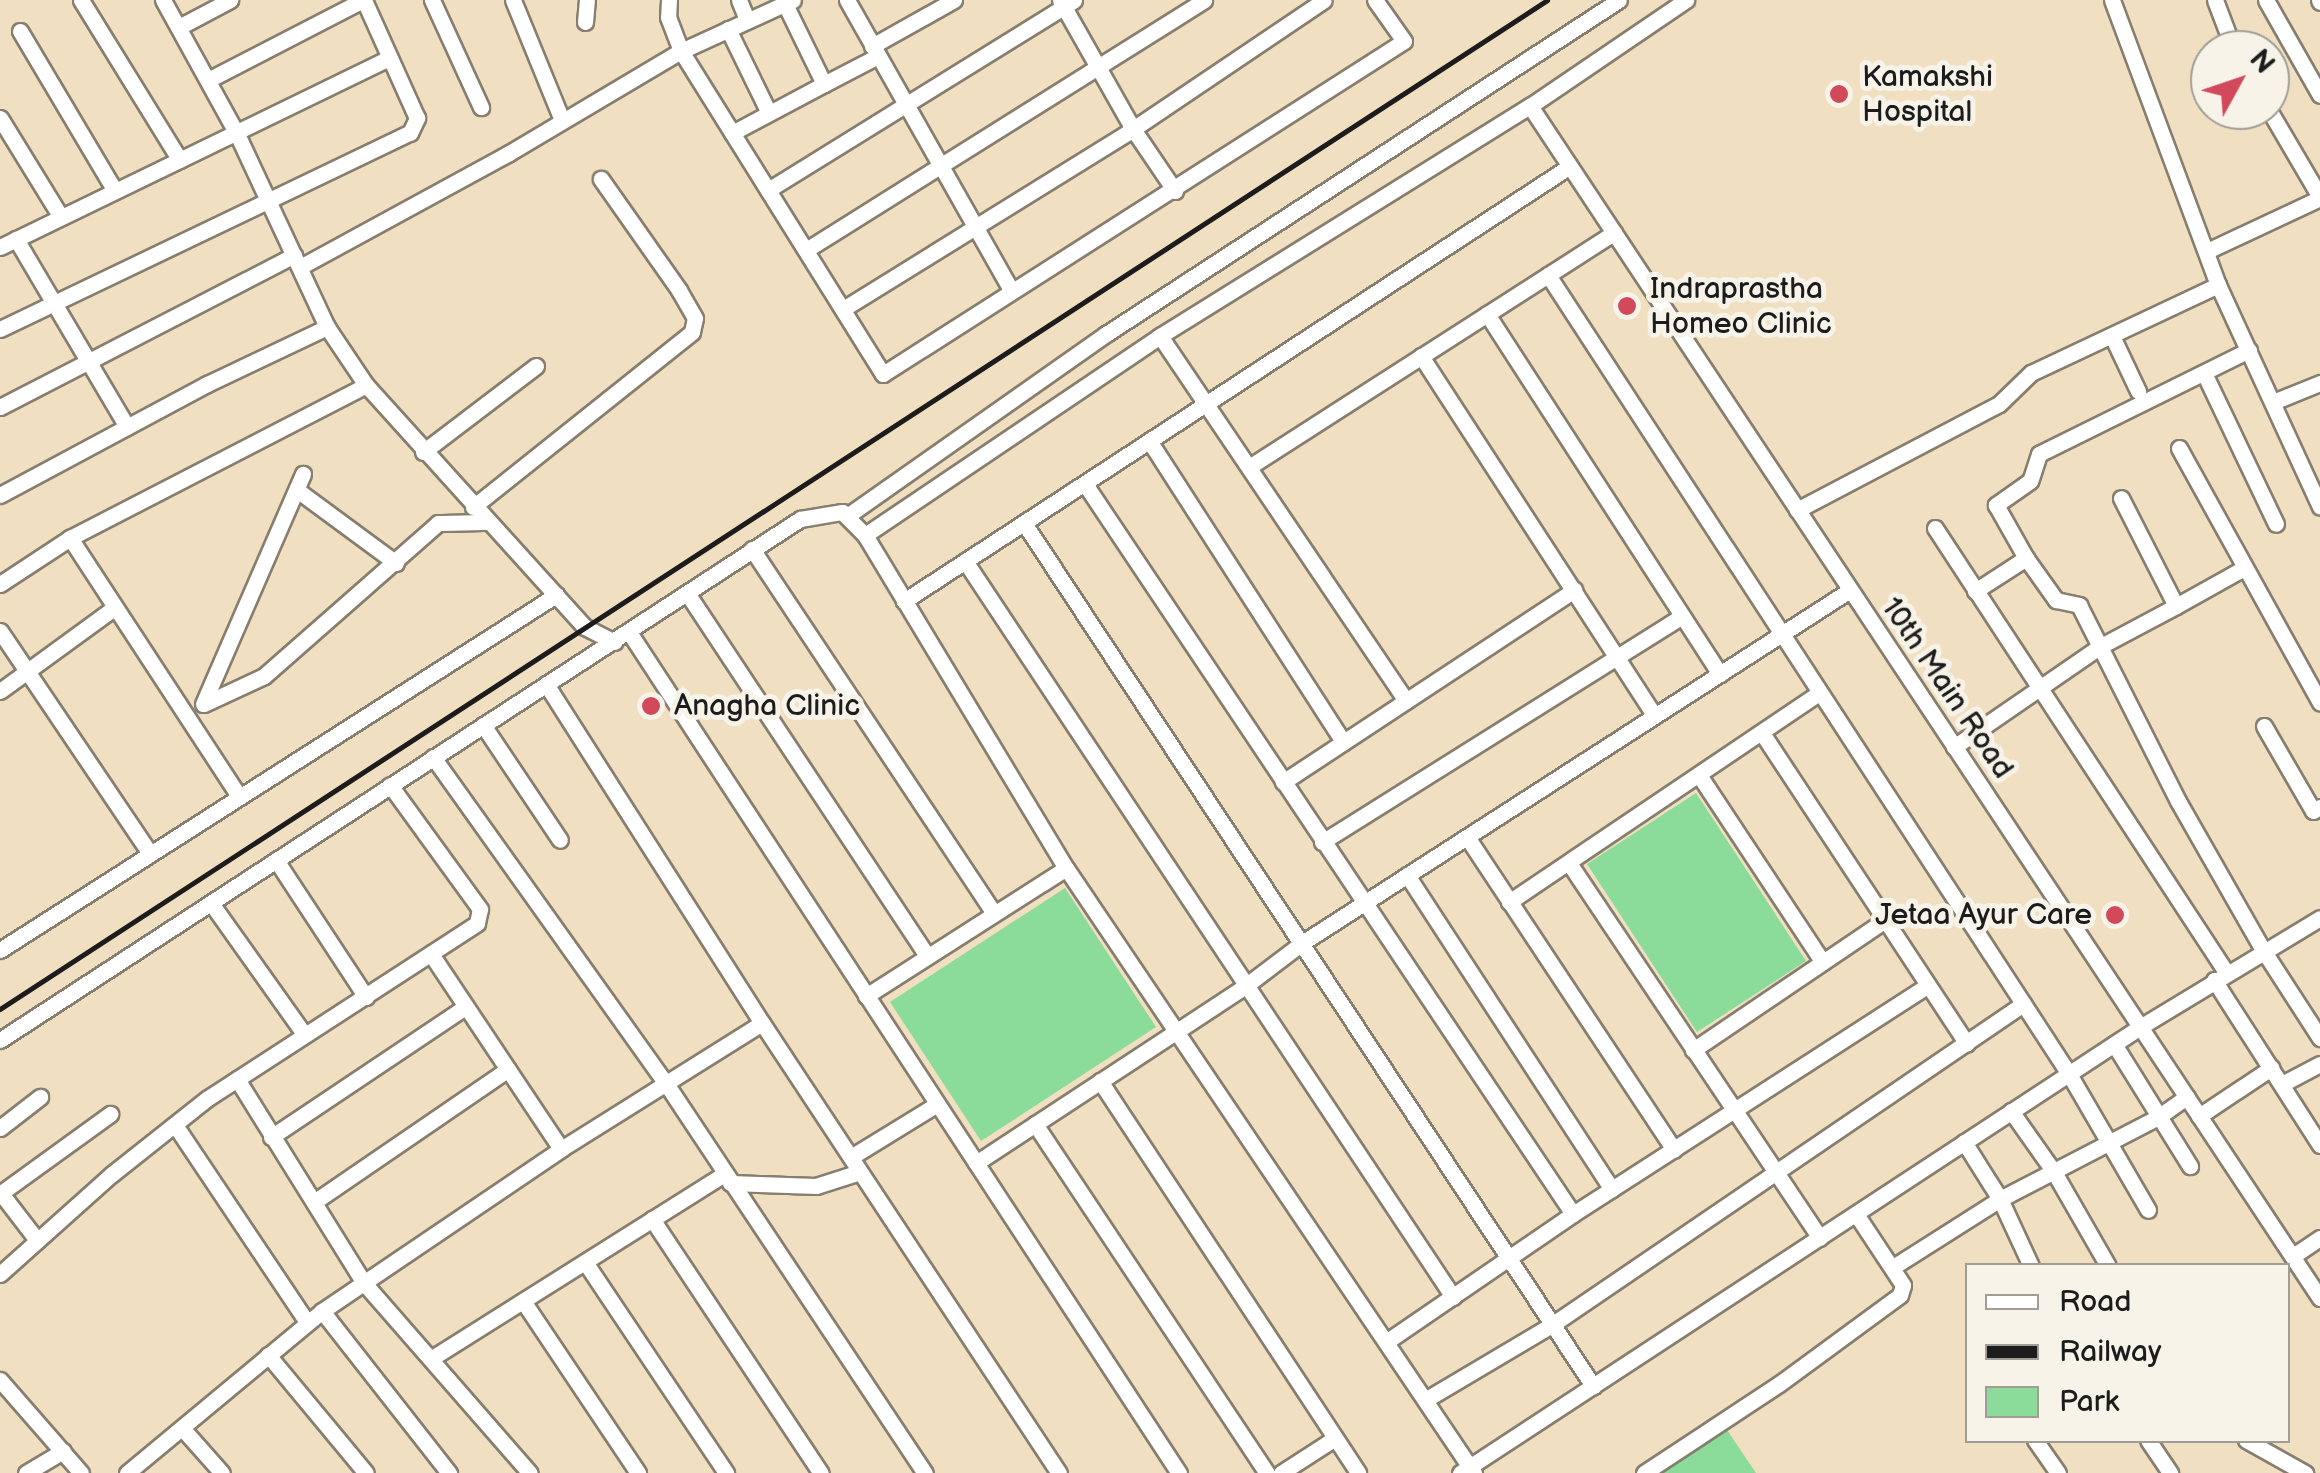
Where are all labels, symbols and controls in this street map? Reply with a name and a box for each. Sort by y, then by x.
north arrow [2190,30,2290,130]
text: N [2242,43,2281,80]
place label: Kamakshi Hospital [1862,59,1993,130]
marker: Kamakshi Hospital [1826,81,1852,107]
place label: Indraprastha Homeo Clinic [1650,271,1832,342]
marker: Indraprastha Homeo Clinic [1614,293,1640,319]
street label: 10th Main Road [1873,591,2021,785]
place label: Anagha Clinic [674,688,860,724]
marker: Anagha Clinic [638,693,664,719]
place label: Jetaa Ayur Care [1875,897,2092,933]
marker: Jetaa Ayur Care [2102,902,2128,928]
legend [1965,1263,2290,1443]
text: Road [2059,1284,2132,1320]
text: Railway [2059,1334,2161,1370]
text: Park [2059,1384,2119,1420]

